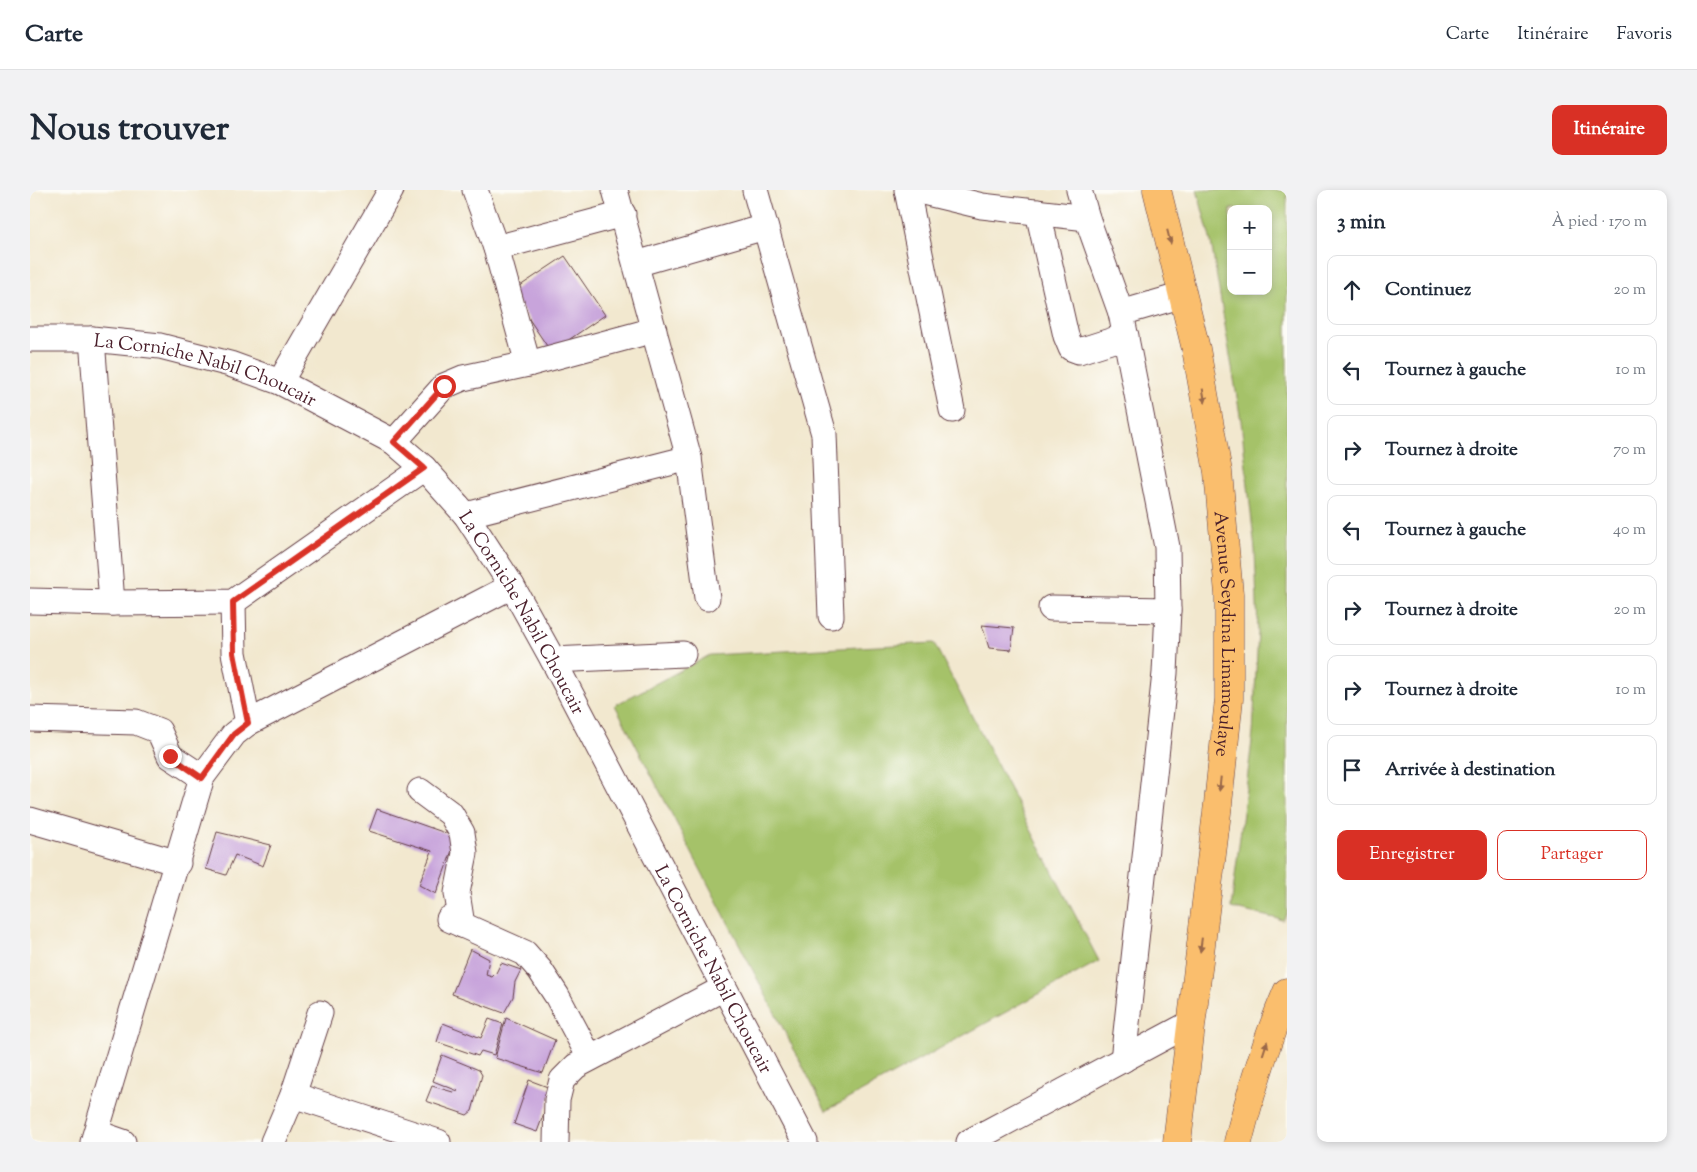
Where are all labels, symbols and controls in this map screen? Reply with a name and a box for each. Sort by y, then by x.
text: Carte [25,18,83,52]
text: Carte [1446,22,1489,48]
text: Itinéraire [1517,22,1589,48]
text: Favoris [1617,22,1672,48]
text: Nous trouver [30,105,229,156]
button: Itinéraire [1552,105,1667,155]
map controls [1227,205,1272,295]
button: + [1227,205,1272,250]
text: 3 min [1337,208,1386,238]
text: À pied · 170 m [1552,211,1647,234]
one-way arrow [1165,230,1173,245]
button: − [1227,250,1272,295]
icon: ahead [1338,276,1366,304]
text: Continuez [1385,277,1471,304]
text: 20 m [1613,279,1646,302]
street label: La Corniche Nabil Choucair [92,328,321,415]
icon: left [1338,356,1366,384]
text: Tournez à gauche [1385,357,1526,384]
text: 10 m [1616,359,1646,382]
route start [433,375,456,398]
one-way arrow [1201,388,1209,404]
icon: right [1338,436,1366,464]
text: Tournez à droite [1385,437,1518,464]
text: 70 m [1613,439,1646,462]
street label: La Corniche Nabil Choucair [451,506,590,720]
street label: Avenue Seydina Limamoulaye [1206,510,1240,758]
icon: left [1338,516,1366,544]
text: Tournez à gauche [1385,517,1526,544]
text: 40 m [1613,519,1646,542]
icon: right [1338,596,1366,624]
text: Tournez à droite [1385,597,1518,624]
text: 20 m [1613,599,1646,622]
icon: right [1338,676,1366,704]
text: Tournez à droite [1385,677,1518,704]
text: 10 m [1616,679,1646,702]
route end [159,745,182,768]
icon: arrive [1338,756,1366,784]
text: Arrivée à destination [1385,757,1556,784]
one-way arrow [1216,776,1224,792]
button: Enregistrer [1337,830,1487,880]
button: Partager [1497,830,1647,880]
street label: La Corniche Nabil Choucair [647,861,778,1079]
one-way arrow [1197,937,1205,953]
one-way arrow [1261,1040,1269,1055]

